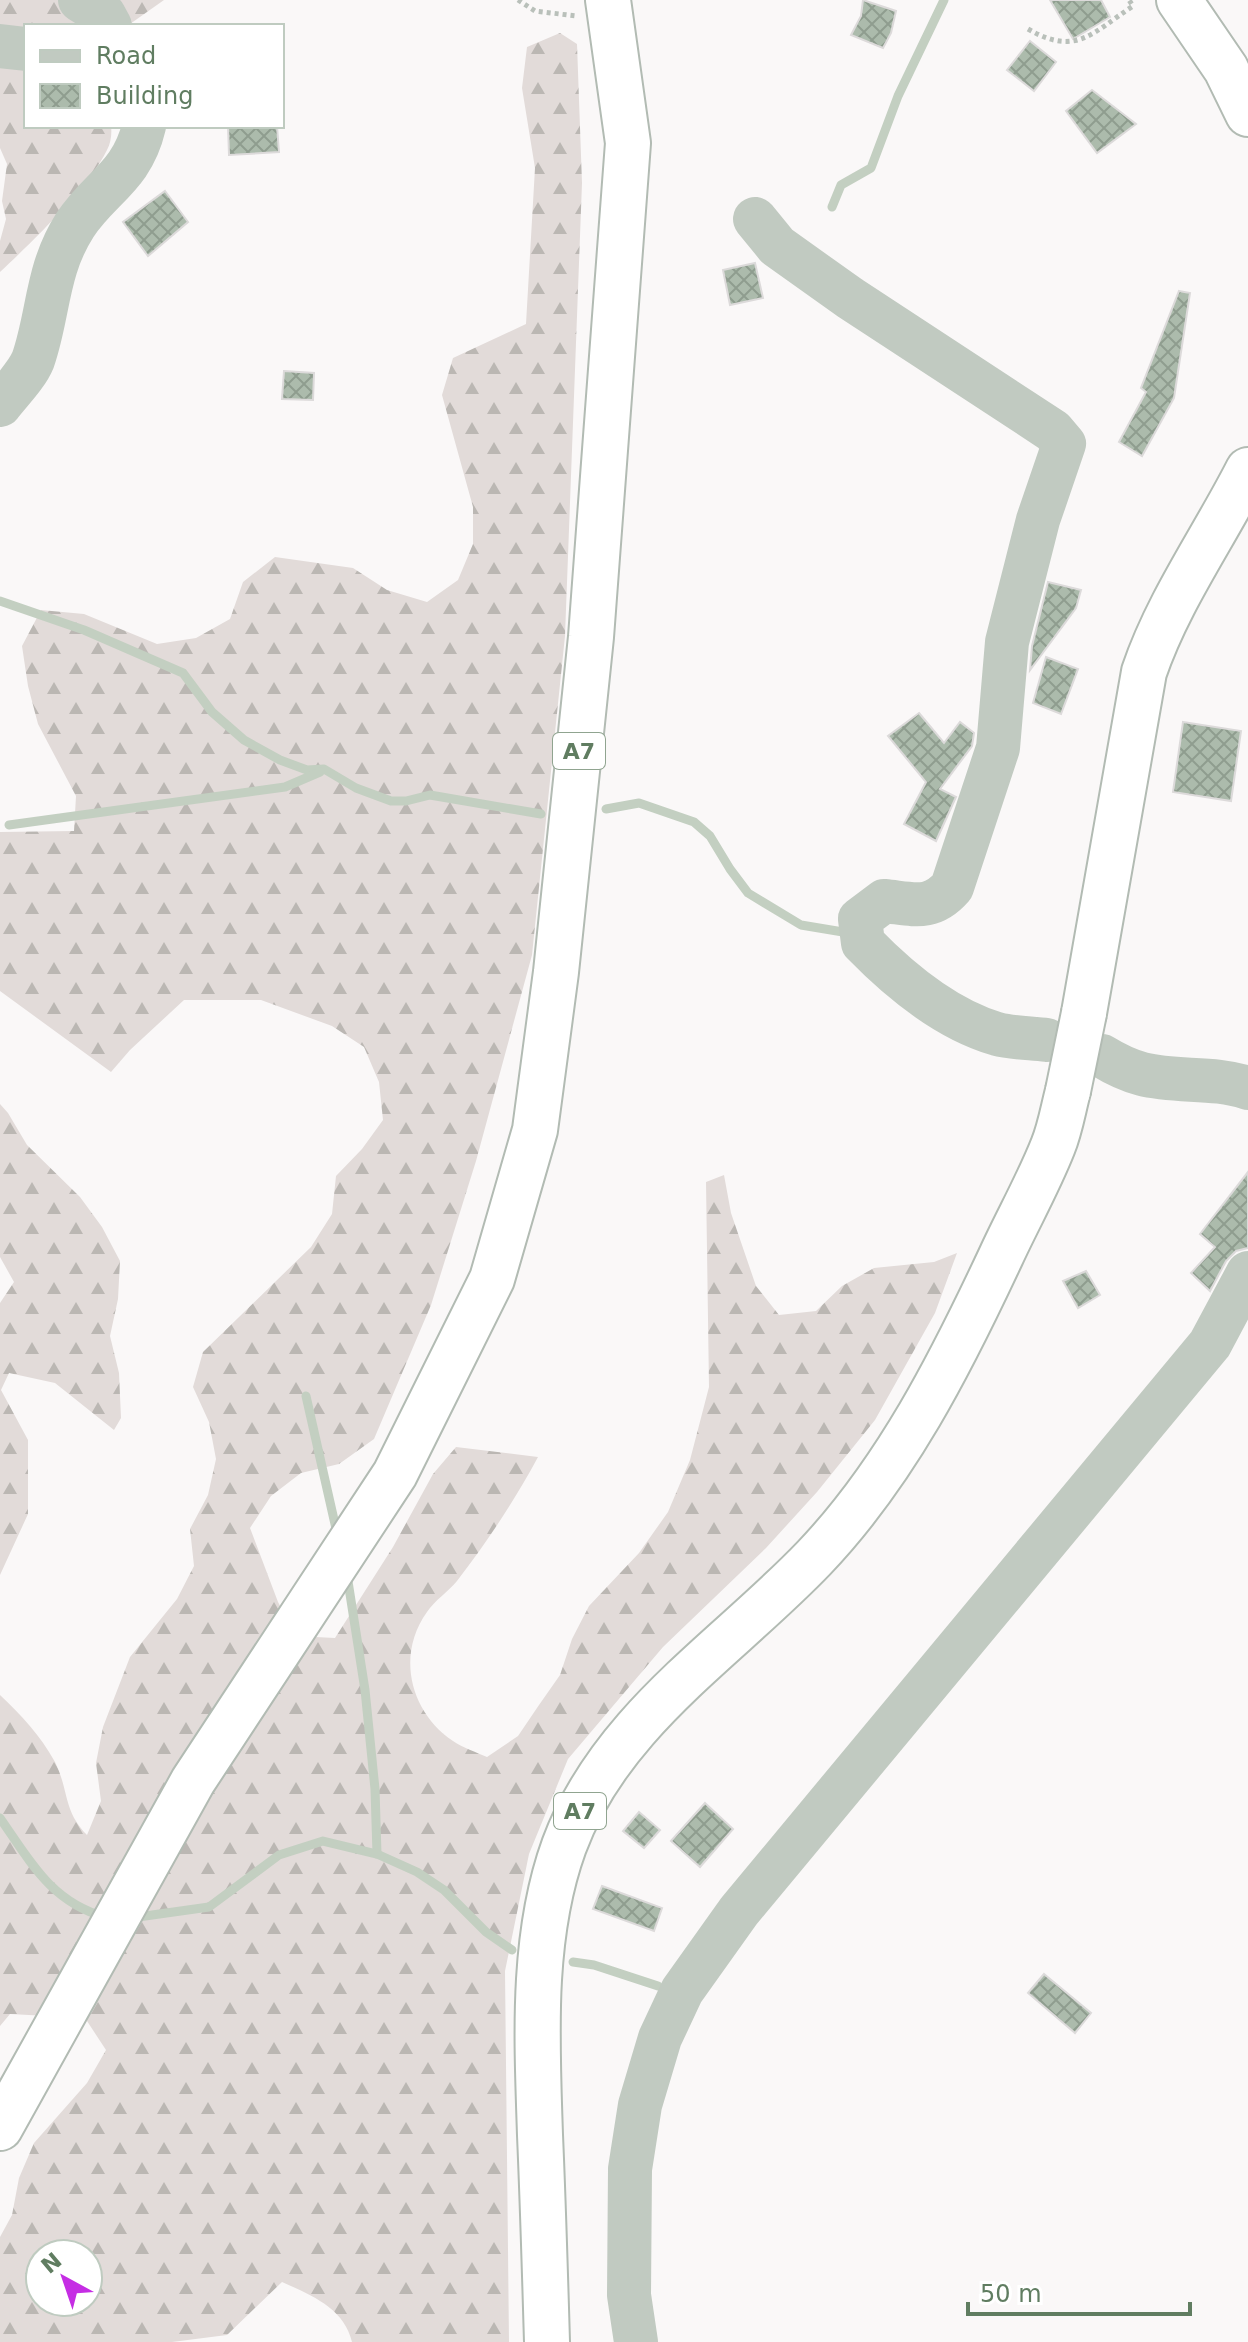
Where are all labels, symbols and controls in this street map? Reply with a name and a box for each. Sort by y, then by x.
legend [24,24,284,128]
text: Road [96,42,156,70]
text: Building [96,82,193,110]
road number: A7 [553,733,605,769]
road number: A7 [554,1793,606,1829]
north arrow [24,2238,104,2318]
text: N [36,2248,67,2279]
scale bar [968,2266,1190,2316]
text: 50 m [980,2280,1042,2308]

